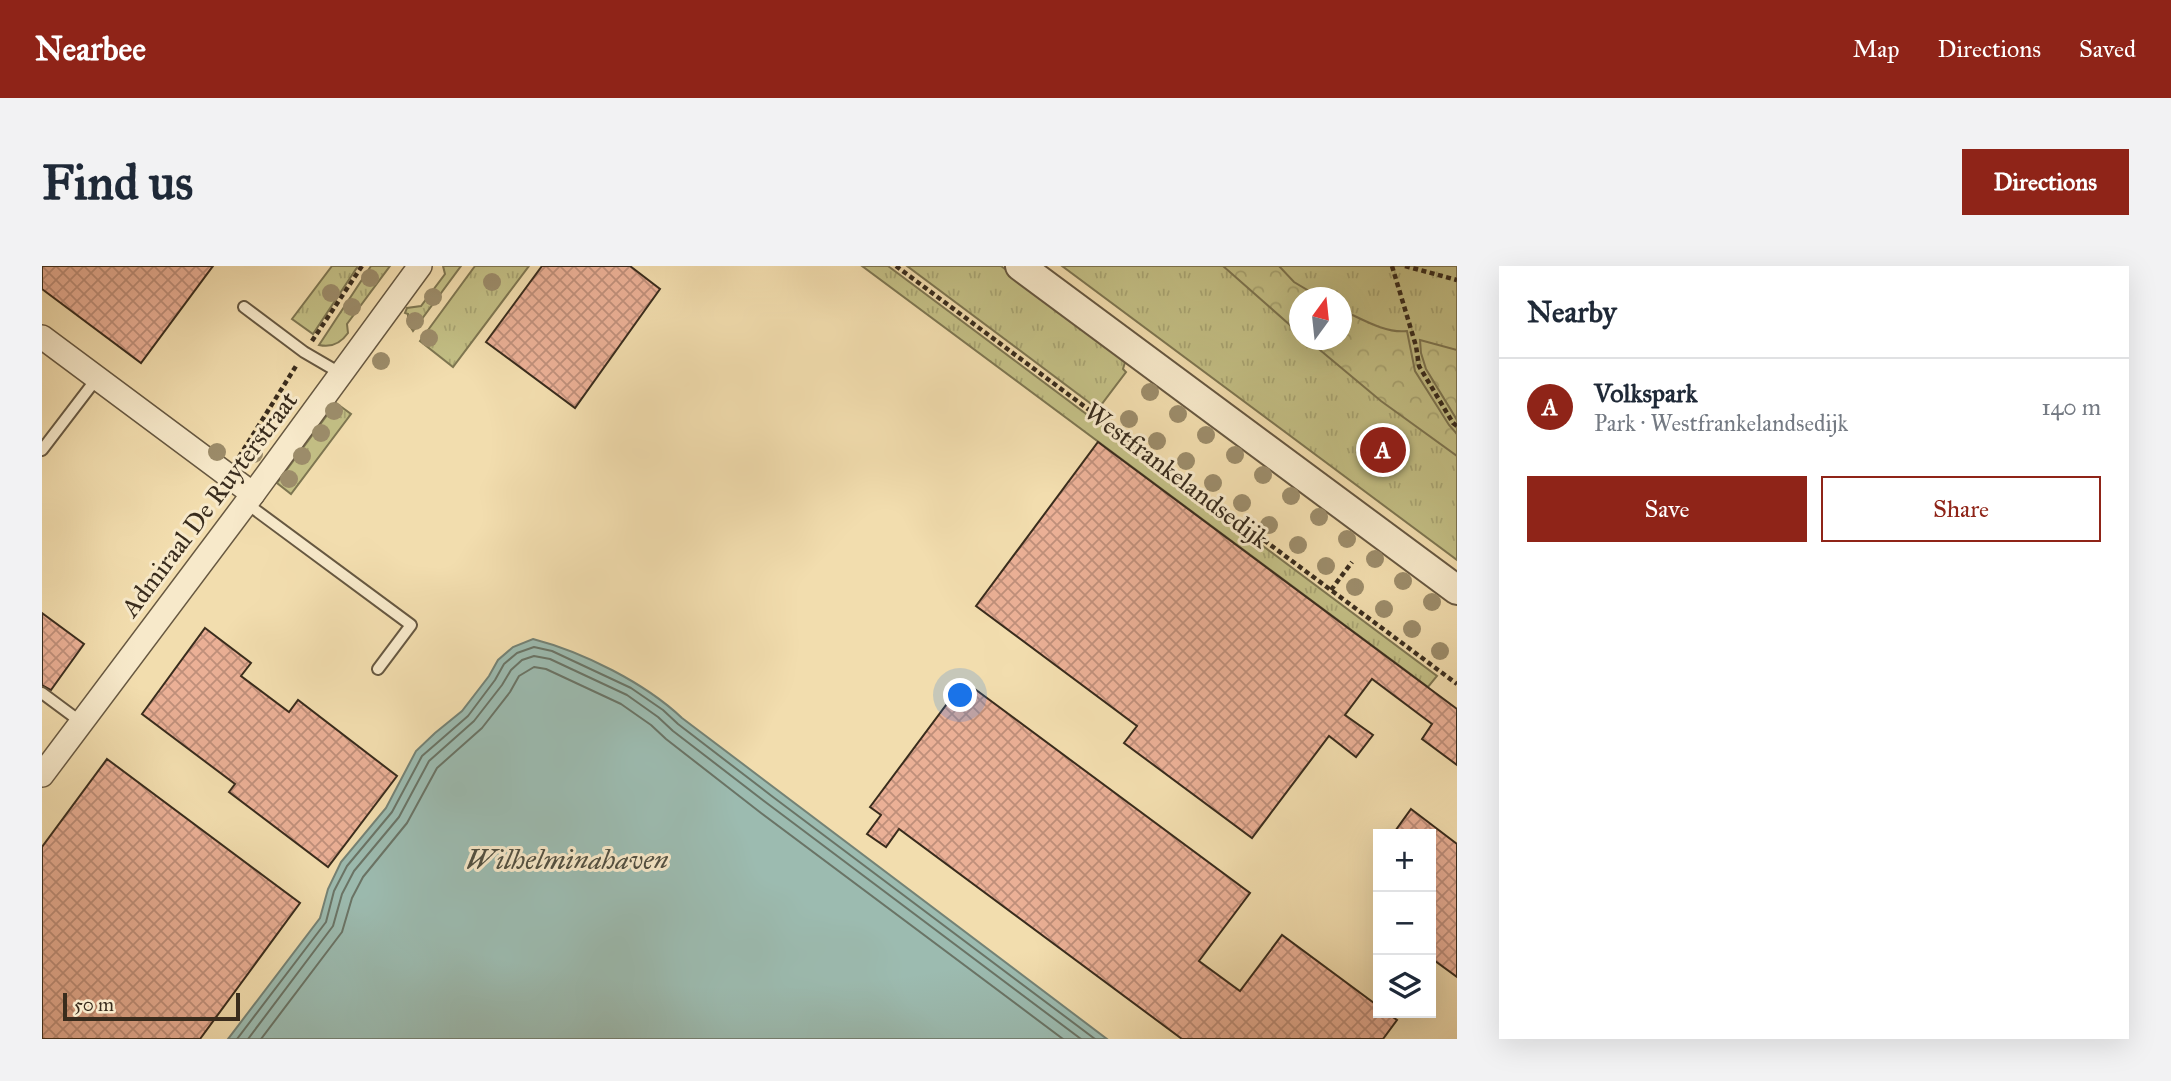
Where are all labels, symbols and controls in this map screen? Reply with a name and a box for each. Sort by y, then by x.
text: Nearbee [35,29,146,69]
text: Map [1853,34,1900,64]
text: Directions [1938,34,2041,64]
text: Saved [2079,34,2136,64]
button: Directions [1962,149,2129,215]
text: Find us [42,153,193,212]
north arrow [1289,287,1352,350]
text: Nearby [1527,294,1617,330]
text: Volkspark [1594,377,1698,409]
street label: Admiraal De Ruyterstraat [113,385,304,624]
text: A [1542,393,1558,421]
text: 140 m [2041,393,2101,421]
street label: Westfrankelandsedijk [1078,395,1277,556]
text: Park · Westfrankelandsedijk [1594,409,1848,437]
pin: A [1360,424,1406,476]
button: Save [1527,476,1807,542]
button: Share [1821,476,2101,542]
your location [943,678,977,712]
map controls [1373,829,1436,1018]
button: + [1373,829,1436,892]
water label: Wilhelminahaven [466,842,669,877]
button: − [1373,892,1436,955]
button: layers [1373,955,1436,1018]
scale bar [63,990,240,1022]
text: 50 m [74,993,114,1016]

